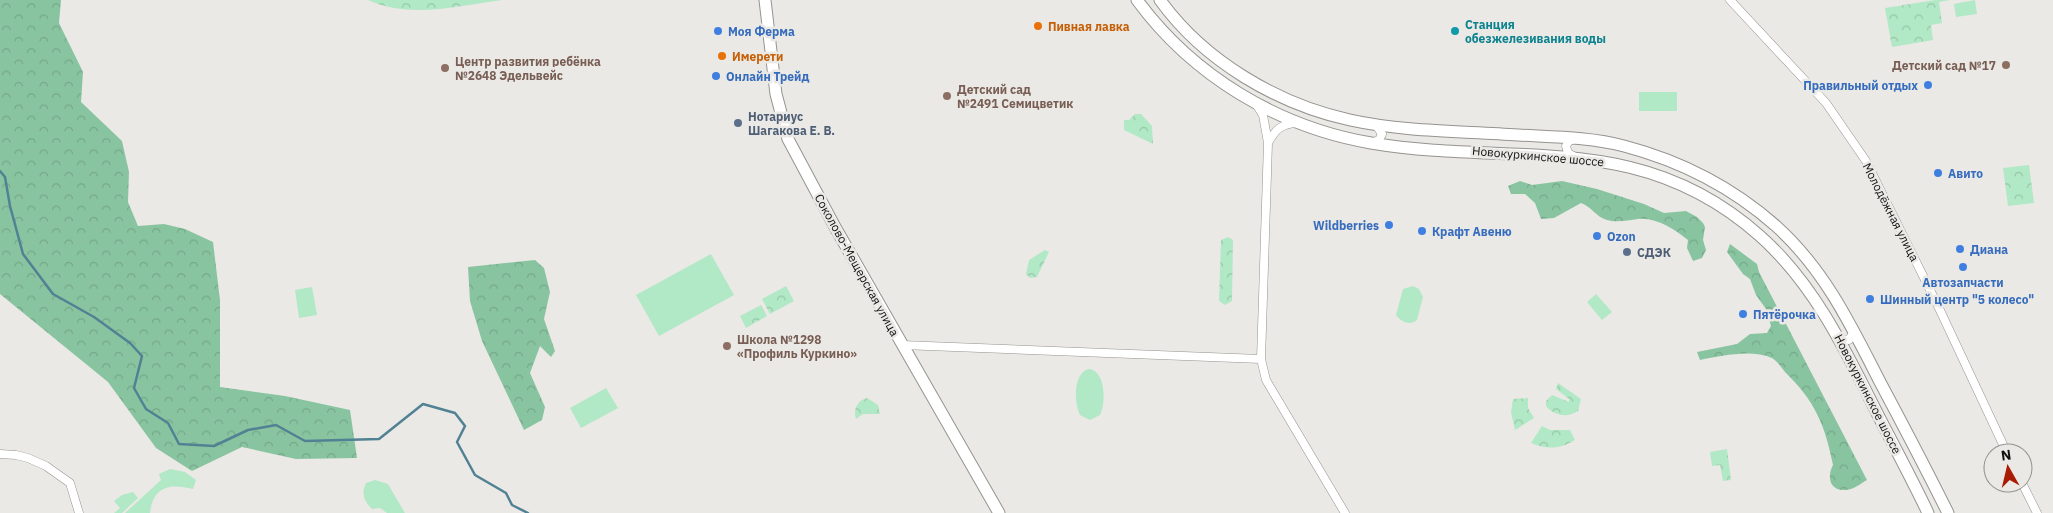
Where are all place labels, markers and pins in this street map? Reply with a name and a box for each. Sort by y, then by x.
place label: Станция обезжелезивания воды [1465,17,1606,46]
place label: Пивная лавка [1048,19,1130,34]
marker: Пивная лавка [1032,20,1044,32]
place label: Моя Ферма [728,24,795,39]
marker: Моя Ферма [712,25,724,37]
marker: Станция обезжелезивания воды [1449,25,1461,37]
place label: Имерети [732,49,783,64]
marker: Имерети [716,50,728,62]
place label: Центр развития ребёнка №2648 Эдельвейс [455,54,601,83]
place label: Детский сад №17 [1892,58,1996,73]
marker: Детский сад №17 [2000,59,2012,71]
marker: Центр развития ребёнка №2648 Эдельвейс [439,62,451,74]
place label: Онлайн Трейд [726,69,809,84]
marker: Онлайн Трейд [710,70,722,82]
place label: Правильный отдых [1803,78,1918,93]
marker: Правильный отдых [1922,79,1934,91]
place label: Детский сад №2491 Семицветик [957,82,1073,111]
marker: Детский сад №2491 Семицветик [941,90,953,102]
place label: Нотариус Шагакова Е. В. [748,109,835,138]
marker: Нотариус Шагакова Е. В. [732,117,744,129]
place label: Авито [1948,166,1983,181]
marker: Авито [1932,167,1944,179]
place label: Wildberries [1313,218,1379,233]
marker: Wildberries [1383,219,1395,231]
place label: Крафт Авеню [1432,224,1512,239]
marker: Крафт Авеню [1416,225,1428,237]
place label: Ozon [1607,229,1636,244]
marker: Ozon [1591,230,1603,242]
place label: Диана [1970,242,2008,257]
marker: Диана [1954,243,1966,255]
place label: СДЭК [1637,245,1671,260]
marker: СДЭК [1621,246,1633,258]
marker: Автозапчасти [1957,261,1969,273]
place label: Автозапчасти [1922,275,2004,290]
place label: Шинный центр "5 колесо" [1880,292,2034,307]
marker: Шинный центр "5 колесо" [1864,293,1876,305]
place label: Пятёрочка [1753,307,1816,322]
marker: Пятёрочка [1737,308,1749,320]
place label: Школа №1298 «Профиль Куркино» [737,332,857,361]
marker: Школа №1298 «Профиль Куркино» [721,340,733,352]

